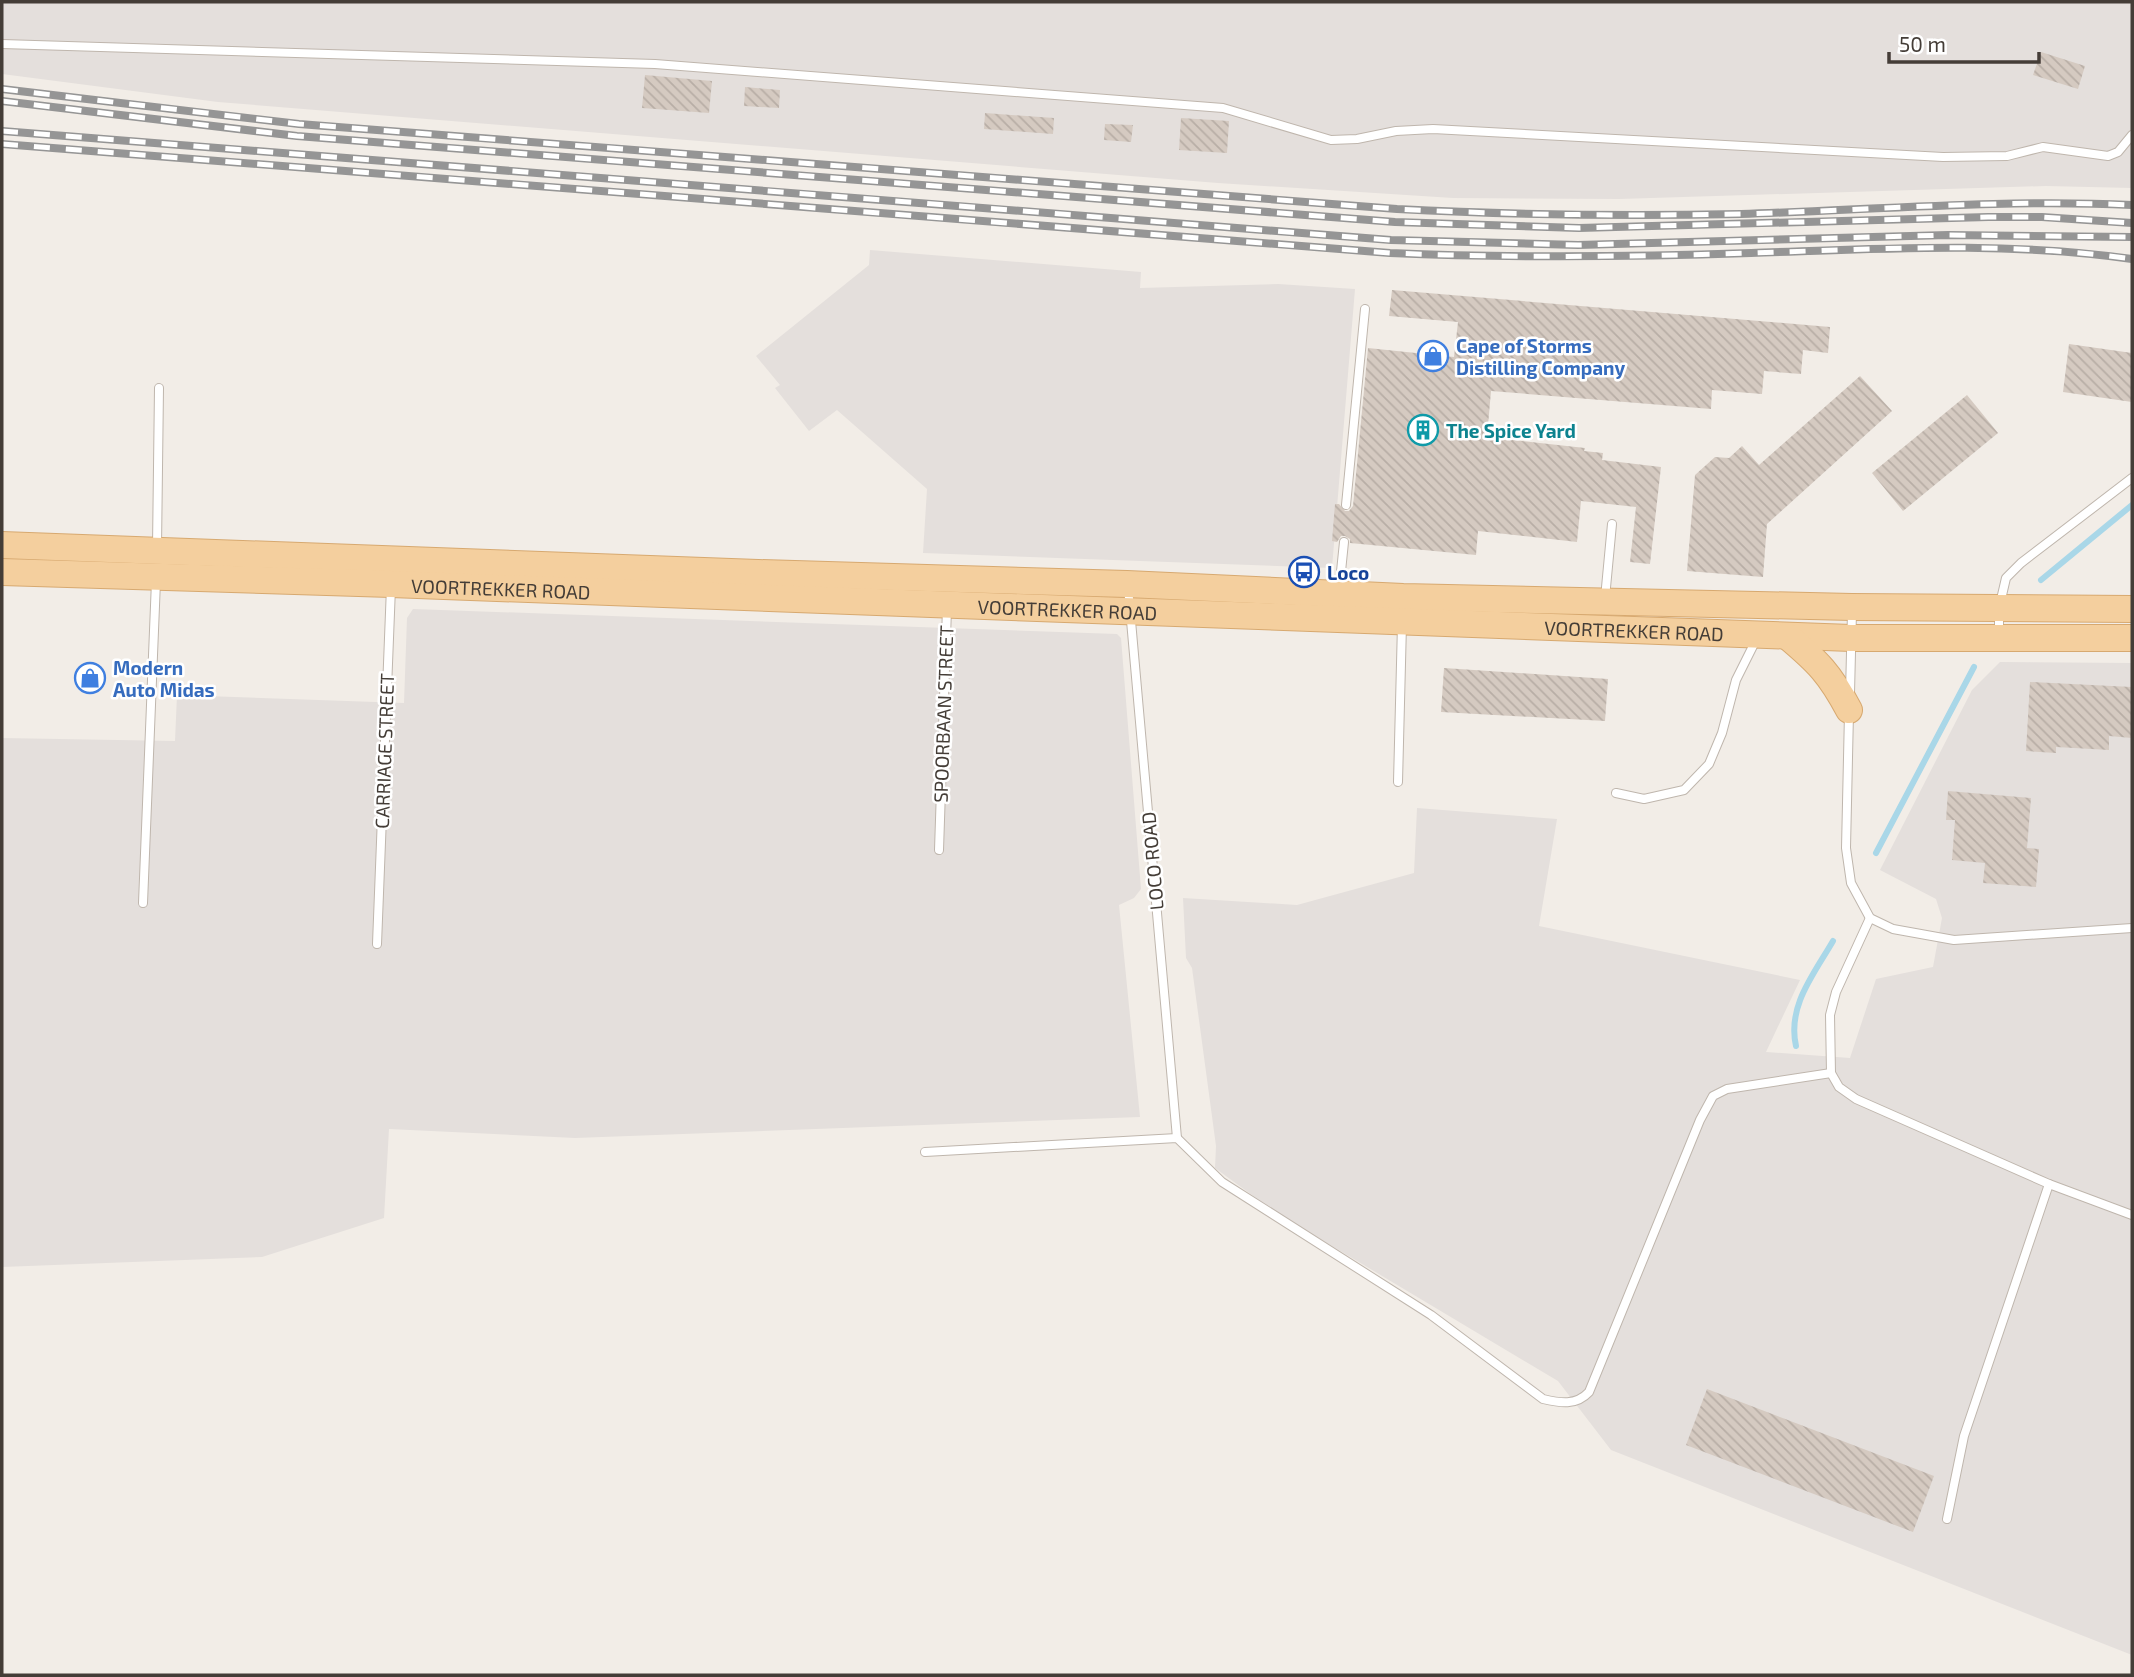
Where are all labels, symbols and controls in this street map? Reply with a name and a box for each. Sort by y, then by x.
scale bar [1889,21,2039,65]
text: 50 m [1899,31,1946,56]
place label: Cape of Storms Distilling Company [1456,334,1625,380]
shop icon: Cape of Storms Distilling Company [1416,339,1450,373]
building icon: The Spice Yard [1406,413,1440,447]
place label: The Spice Yard [1446,419,1576,442]
bus stop icon: Loco [1287,555,1321,589]
place label: Loco [1327,561,1369,584]
street label: VOORTREKKER ROAD [411,573,591,603]
street label: VOORTREKKER ROAD [977,594,1158,624]
street label: VOORTREKKER ROAD [1544,615,1724,645]
street label: SPOORBAAN STREET [928,625,958,803]
place label: Modern Auto Midas [113,656,215,701]
shop icon: Modern Auto Midas [73,661,107,695]
street label: CARRIAGE STREET [370,673,398,829]
street label: LOCO ROAD [1136,811,1168,911]

